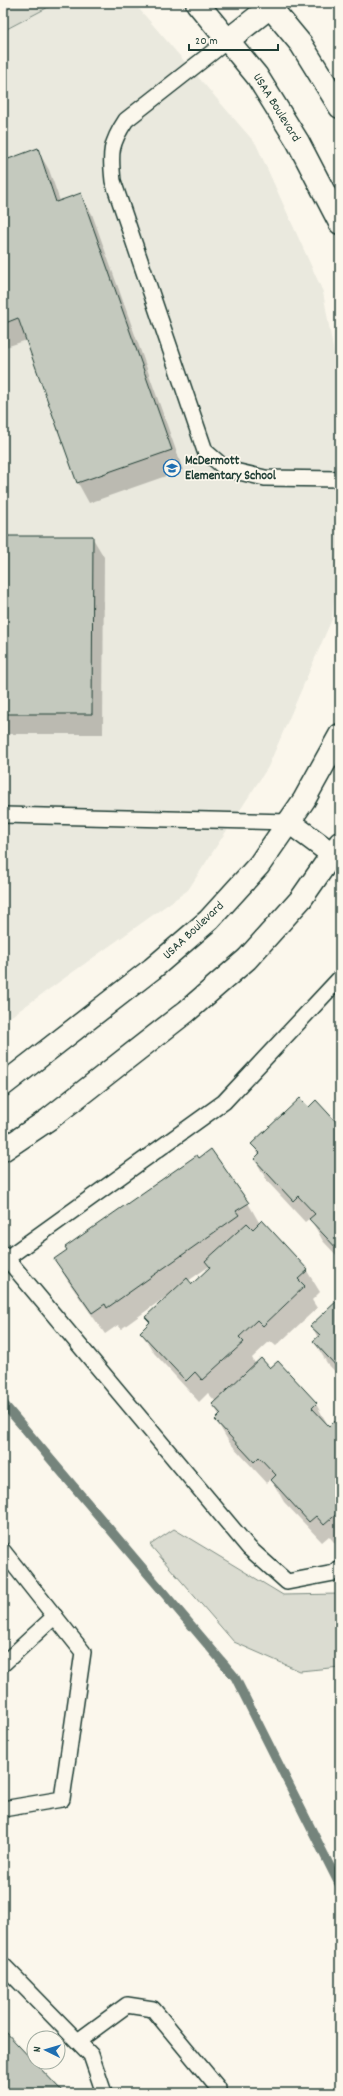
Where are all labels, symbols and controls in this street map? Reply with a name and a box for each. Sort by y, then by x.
scale bar [189,26,278,52]
text: 20 m [195,33,218,50]
street label: USAA Boulevard [247,70,305,146]
place label: McDermott Elementary School [185,452,277,486]
school or university icon: McDermott Elementary School [162,458,182,478]
street label: USAA Boulevard [159,897,229,965]
north arrow [26,2030,66,2070]
text: N [30,2045,46,2053]

